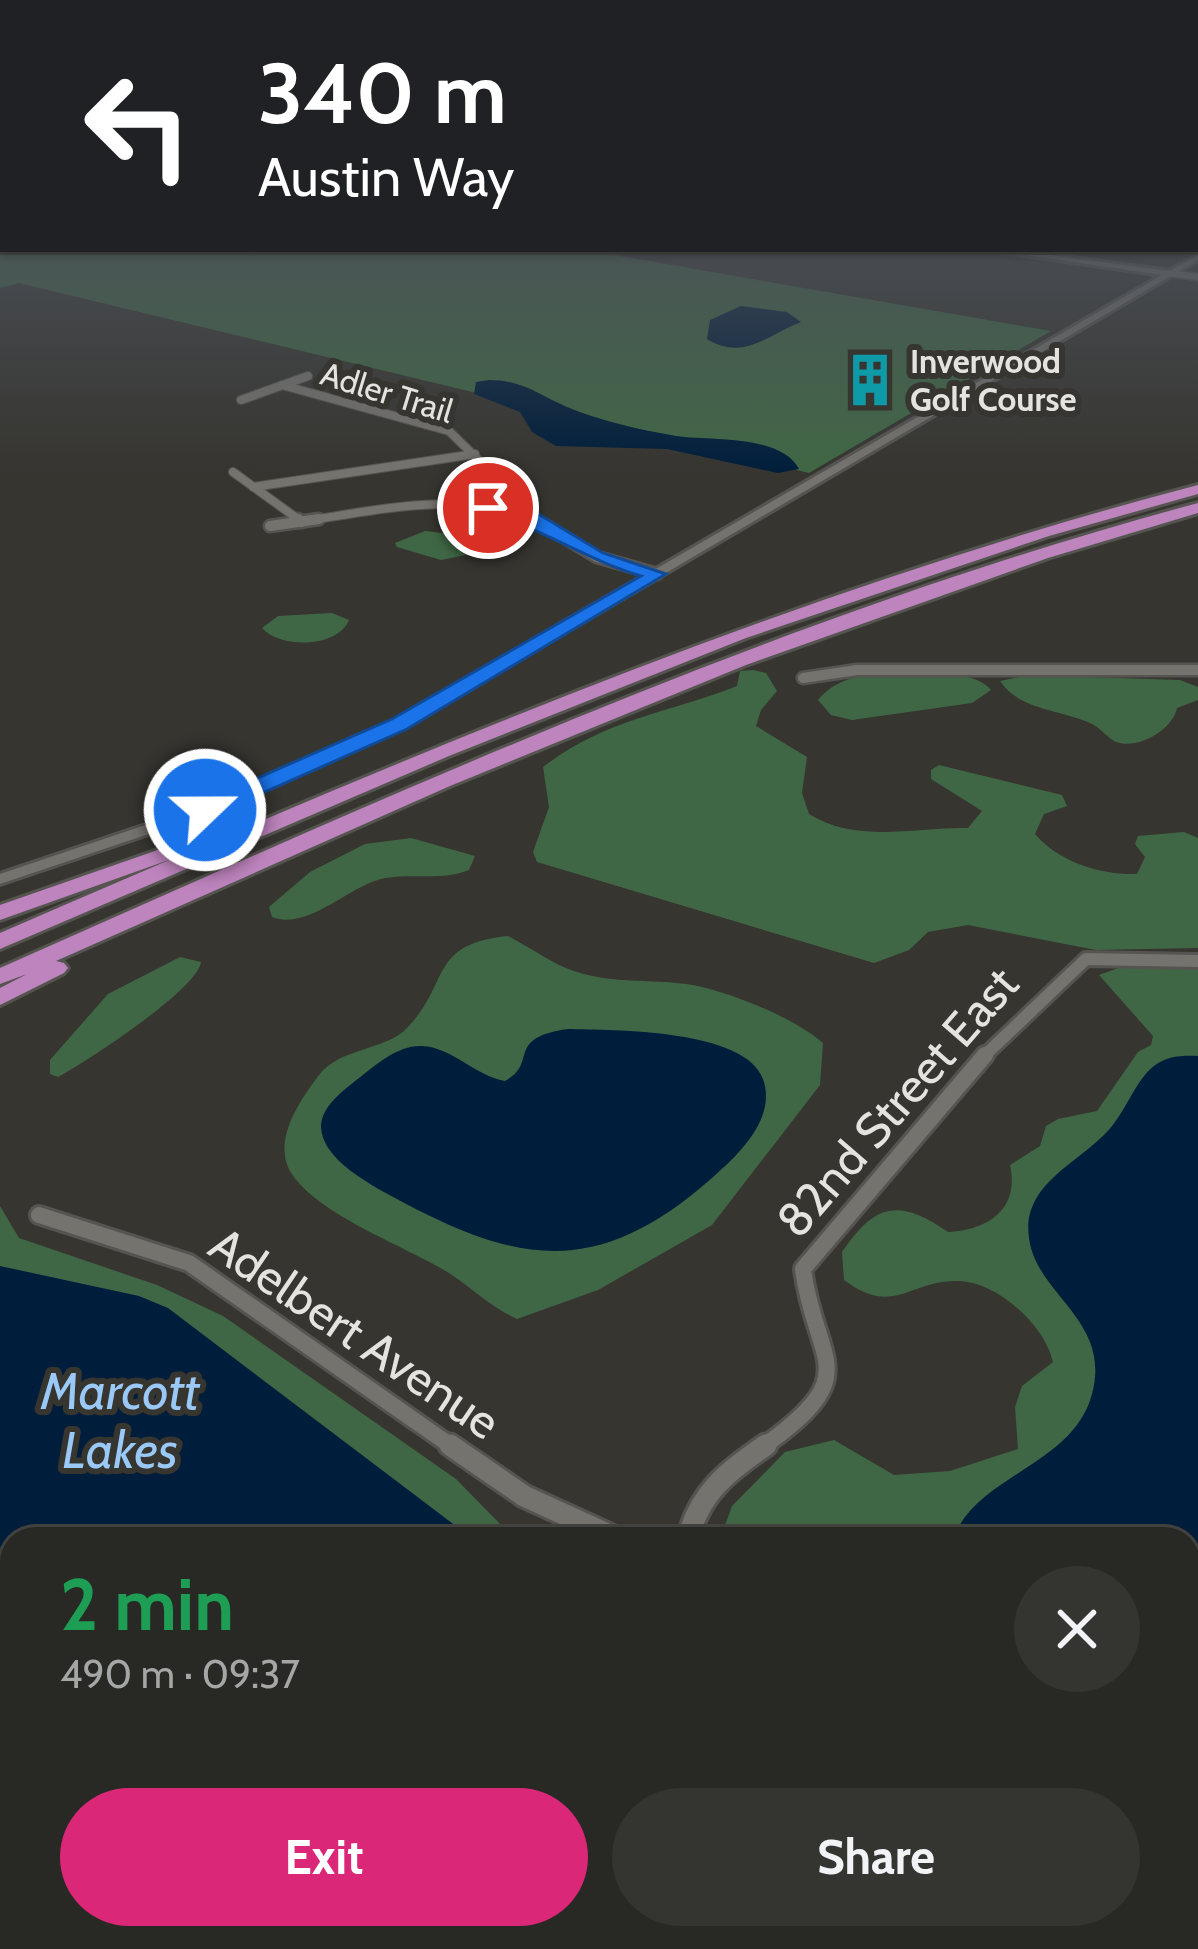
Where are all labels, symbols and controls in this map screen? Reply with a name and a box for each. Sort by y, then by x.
text: 340 m [258,42,507,144]
icon: left [60,48,216,204]
text: Austin Way [258,144,514,210]
place label: Inverwood Golf Course [910,341,1076,419]
building icon: Inverwood Golf Course [841,351,899,409]
street label: Adler Trail [316,353,458,431]
pin [437,457,539,559]
icon: arrive [455,475,521,541]
position arrow [142,747,268,873]
street label: 82nd Street East [764,955,1030,1249]
street label: Adelbert Avenue [199,1215,511,1451]
water label: Marcott Lakes [40,1360,201,1481]
text: 2 min [60,1561,234,1648]
button: close [1014,1566,1140,1692]
text: 490 m · 09:37 [60,1650,300,1698]
button: Exit [60,1788,588,1926]
button: Share [612,1788,1140,1926]

